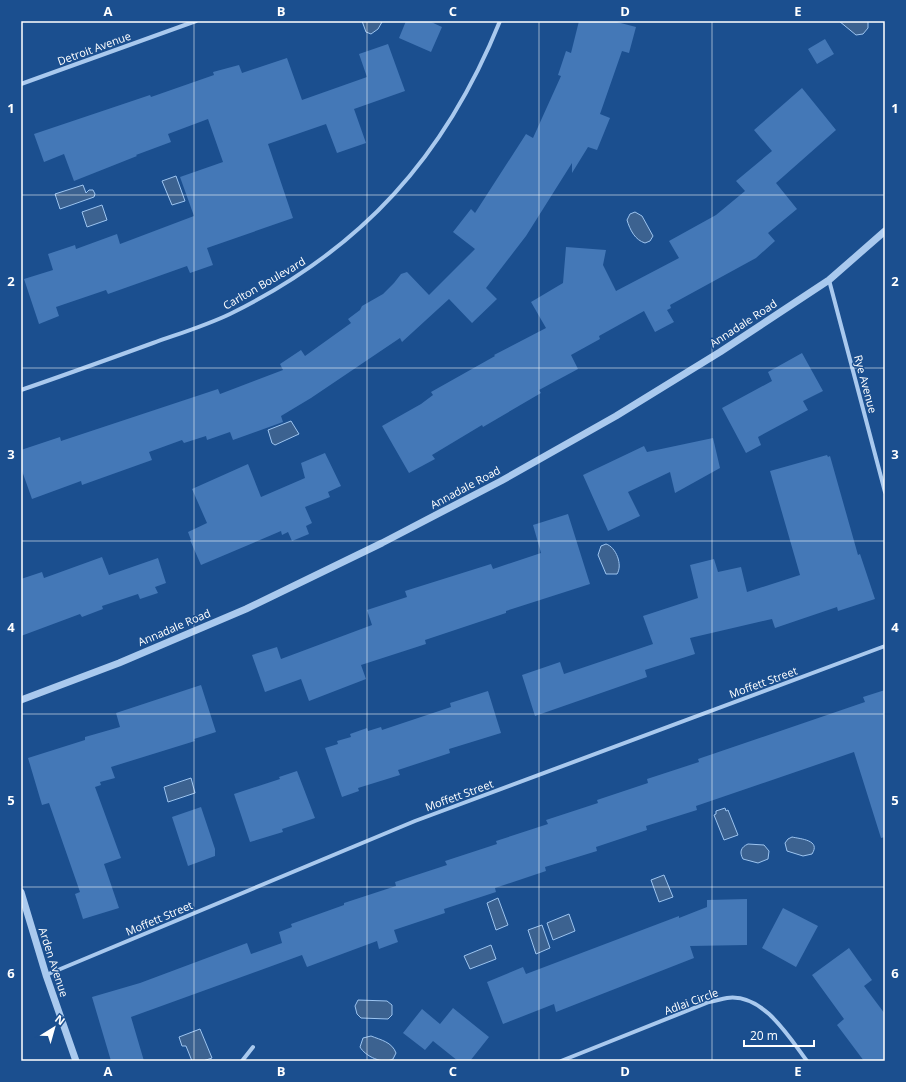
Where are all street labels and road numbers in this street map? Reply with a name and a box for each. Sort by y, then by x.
street label: Detroit Avenue [55,28,133,68]
street label: Carlton Boulevard [220,253,308,313]
street label: Annadale Road [706,296,780,350]
street label: Rye Avenue [851,353,881,415]
street label: Annadale Road [427,462,503,512]
street label: Annadale Road [135,605,213,649]
street label: Moffett Street [727,663,799,701]
street label: Moffett Street [423,776,495,814]
street label: Moffett Street [123,897,195,939]
street label: Arden Avenue [36,925,72,999]
street label: Adlai Circle [662,984,720,1018]

